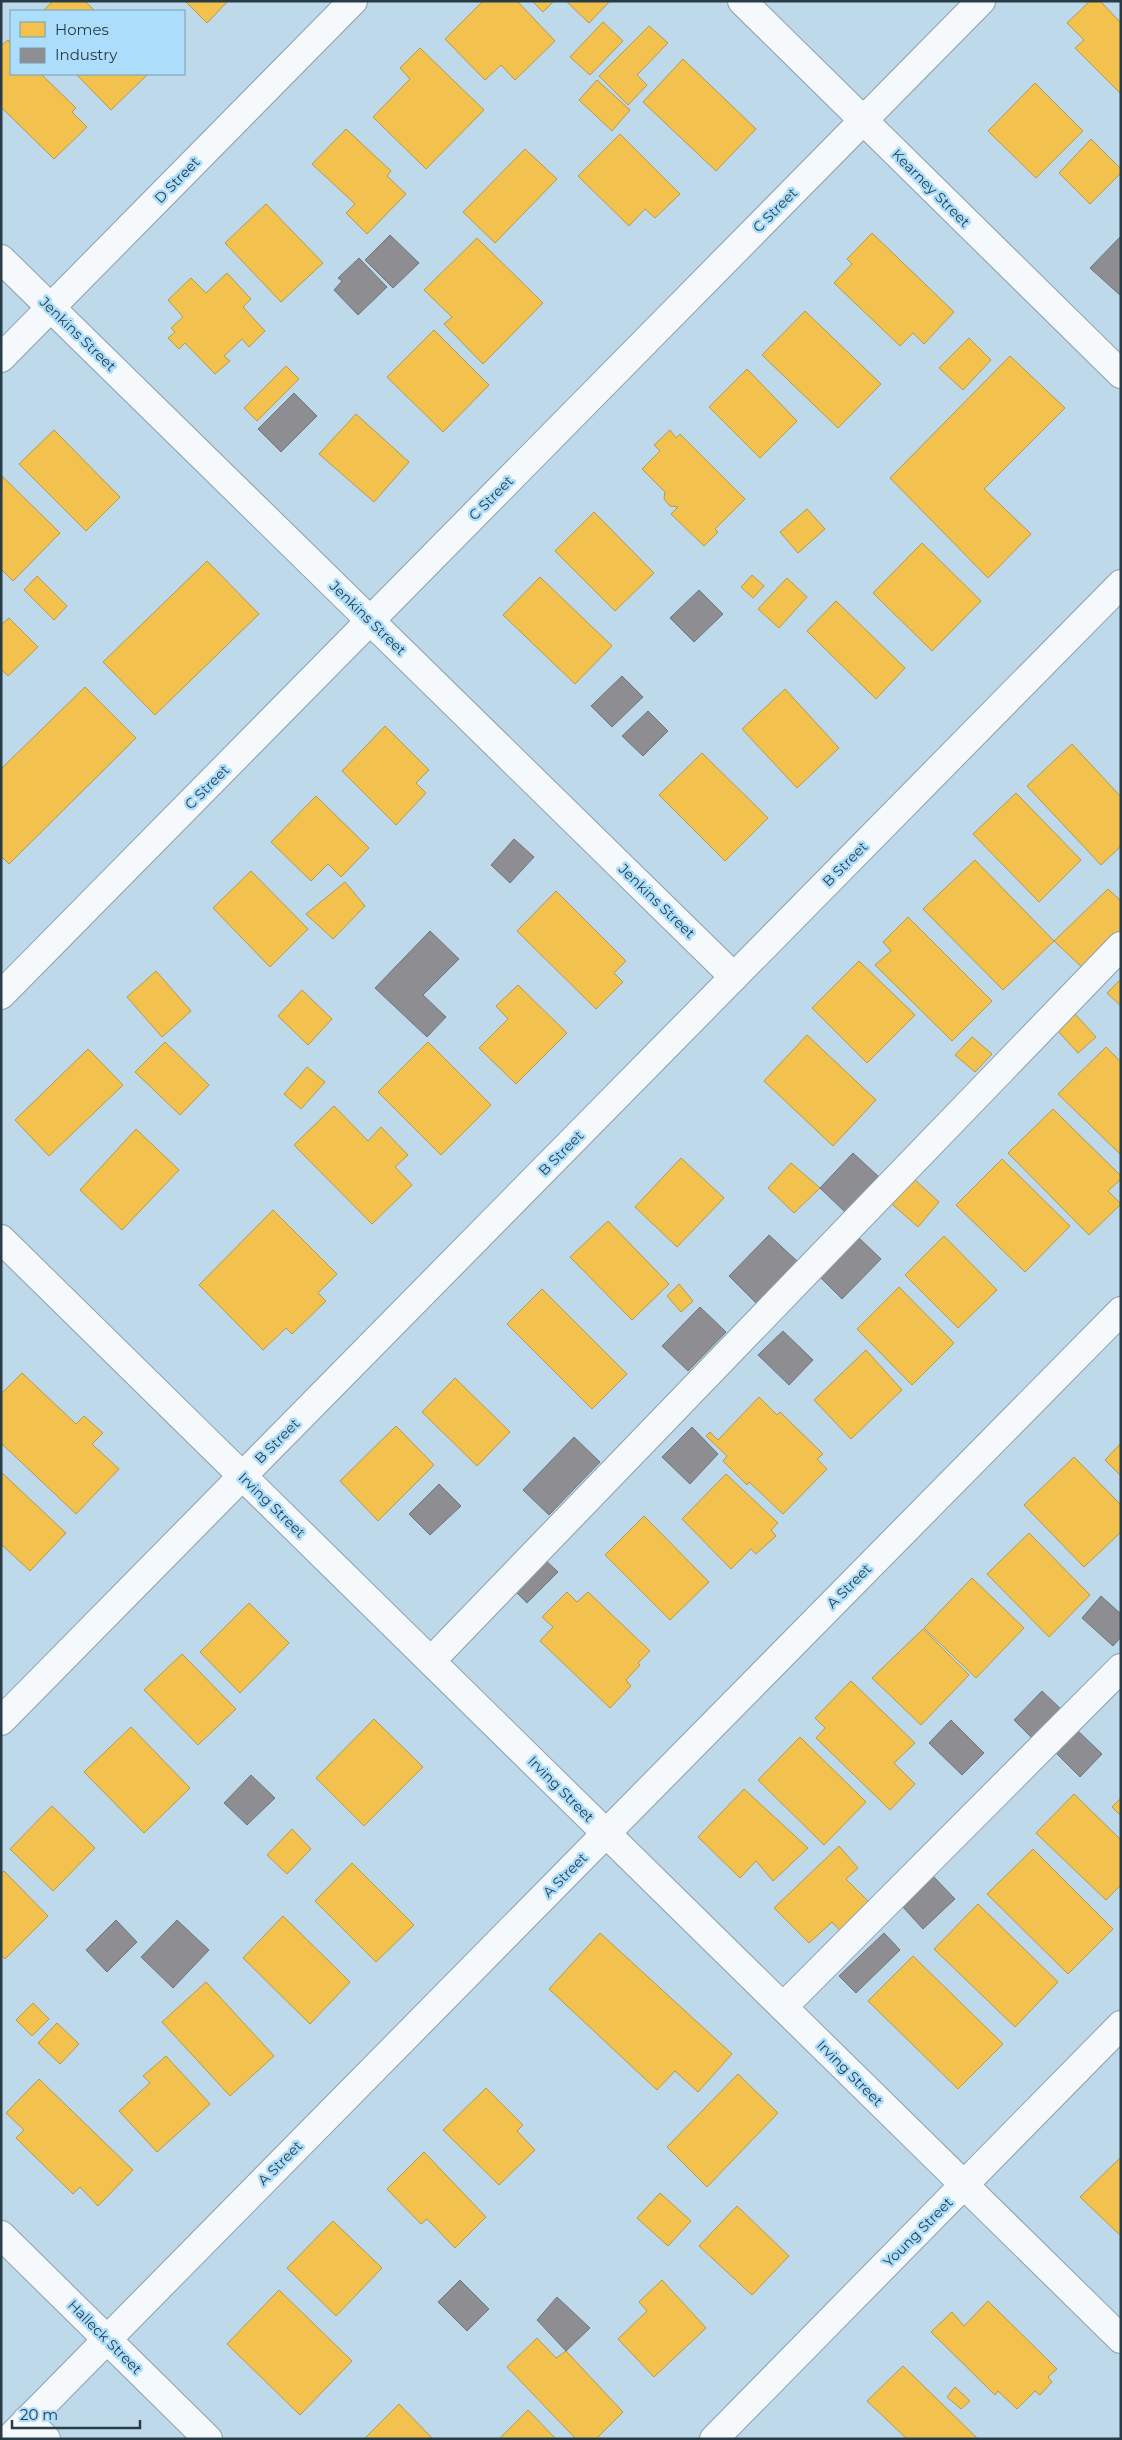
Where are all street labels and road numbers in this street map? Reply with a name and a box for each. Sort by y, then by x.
street label: Kearney Street [888,145,974,231]
street label: D Street [151,153,204,207]
street label: C Street [749,184,801,236]
street label: Jenkins Street [35,292,120,375]
street label: C Street [465,472,517,524]
street label: Jenkins Street [325,576,410,659]
street label: C Street [181,761,233,813]
street label: B Street [819,837,872,890]
street label: Jenkins Street [614,859,699,942]
street label: B Street [535,1126,588,1179]
street label: B Street [251,1414,304,1467]
street label: Irving Street [235,1468,310,1542]
street label: A Street [823,1560,875,1612]
street label: Irving Street [524,1752,598,1826]
street label: A Street [539,1849,591,1901]
street label: Irving Street [813,2036,887,2110]
street label: A Street [254,2137,306,2189]
street label: Young Street [879,2193,957,2271]
street label: Halleck Street [64,2296,146,2378]

